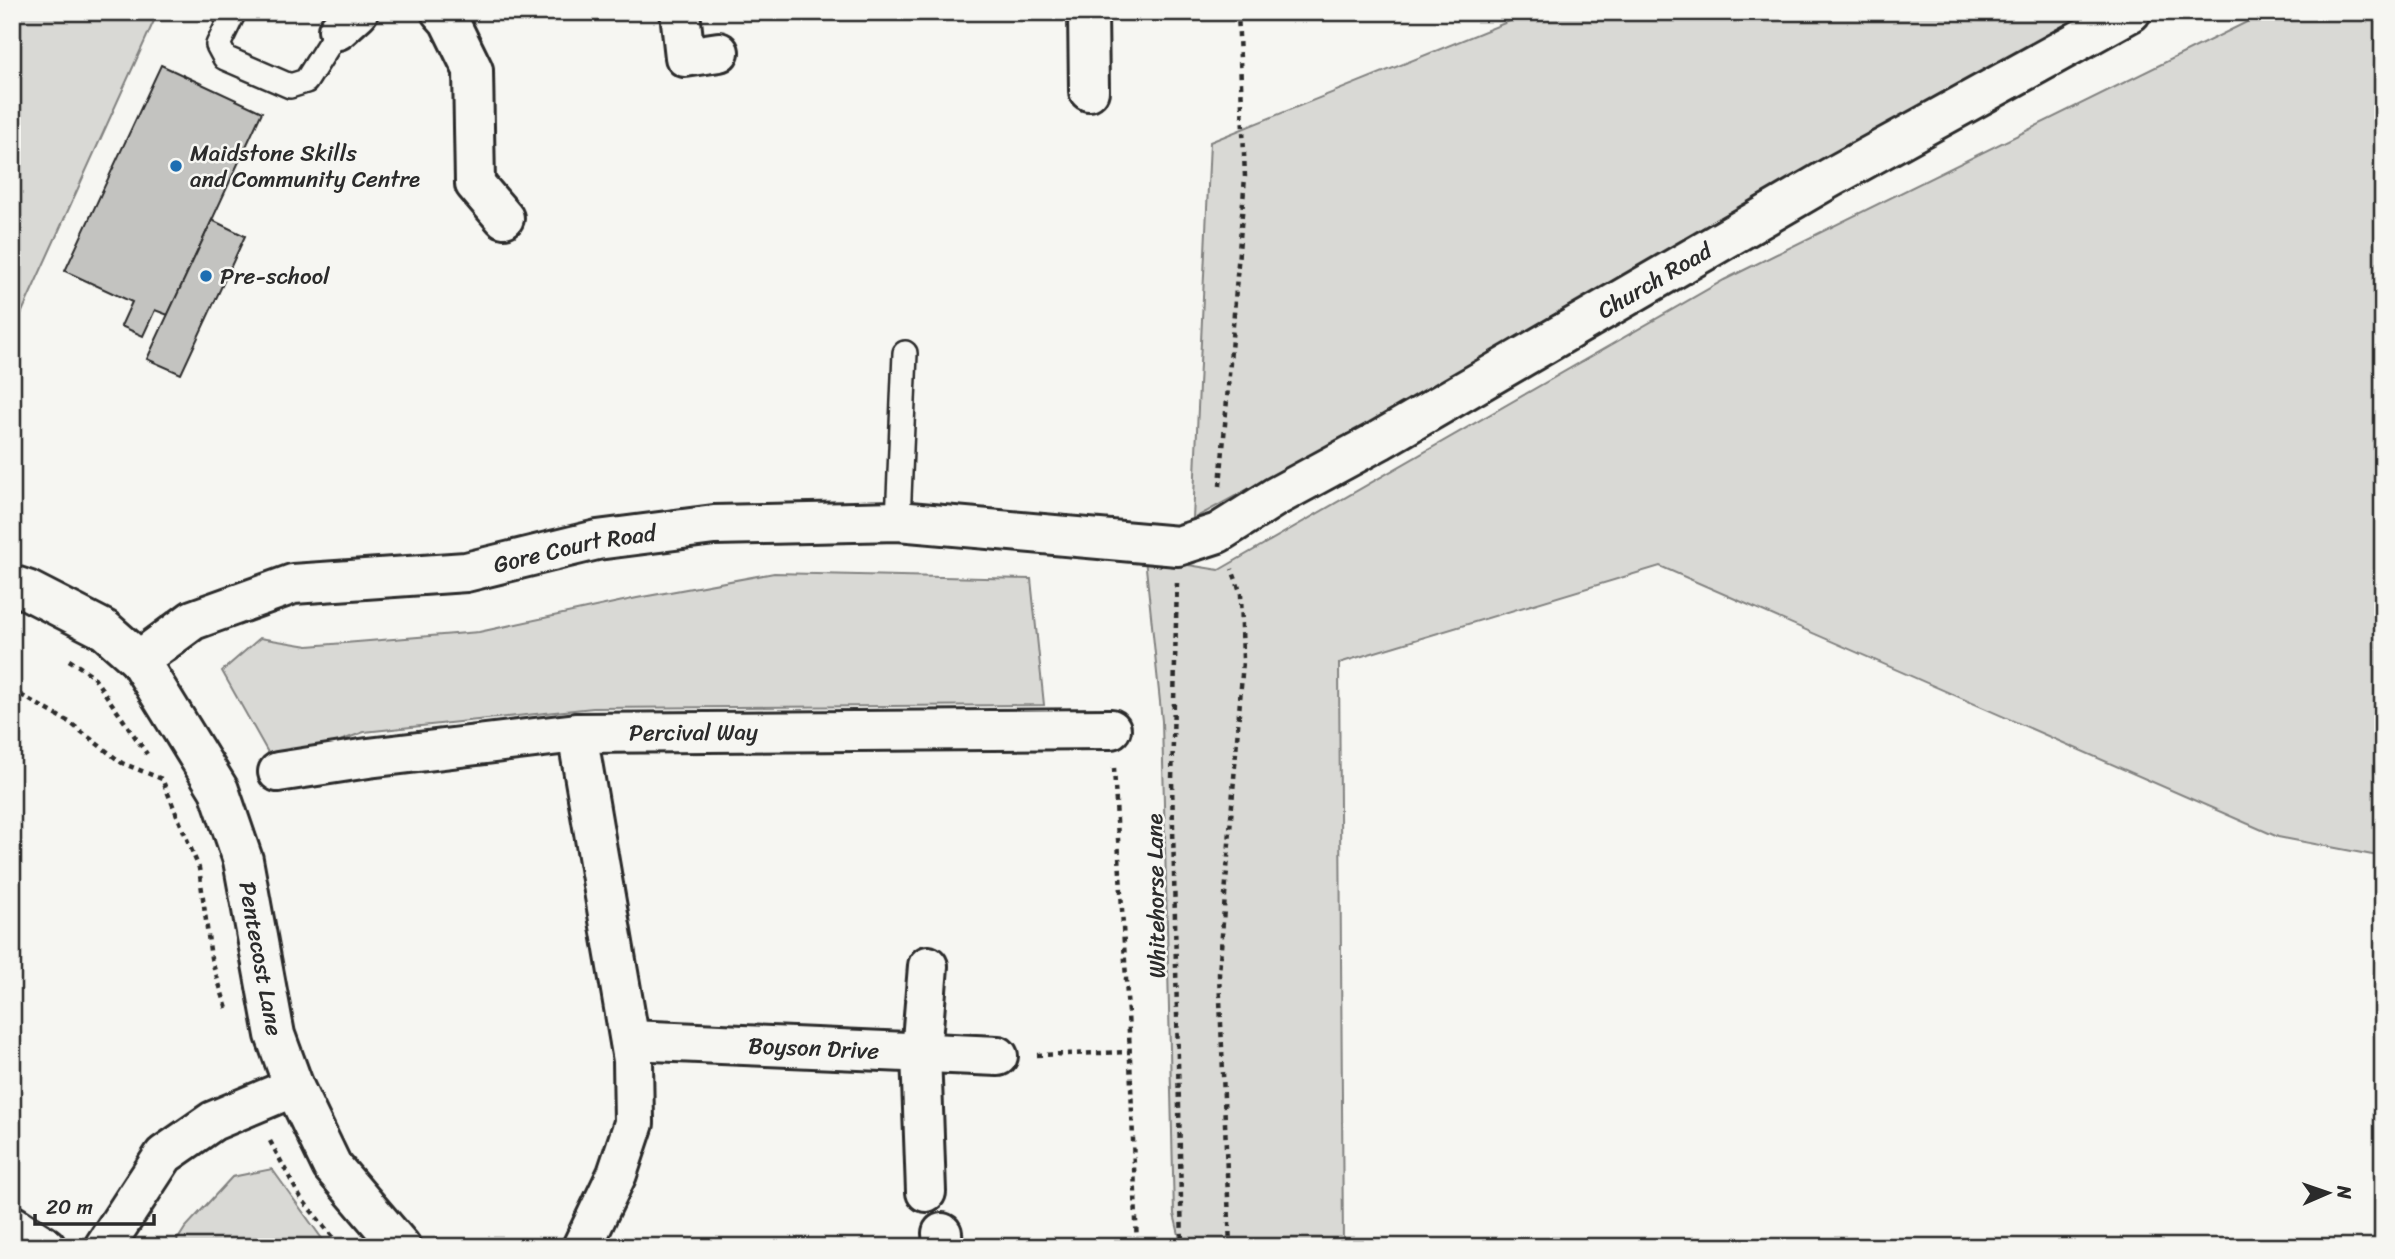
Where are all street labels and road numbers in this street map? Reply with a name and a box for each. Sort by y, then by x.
street label: Church Road [1589,230,1721,330]
street label: Gore Court Road [489,512,660,585]
street label: Percival Way [629,711,758,753]
street label: Whitehorse Lane [1134,813,1178,979]
street label: Pentecost Lane [227,878,295,1039]
street label: Boyson Drive [747,1025,880,1071]

